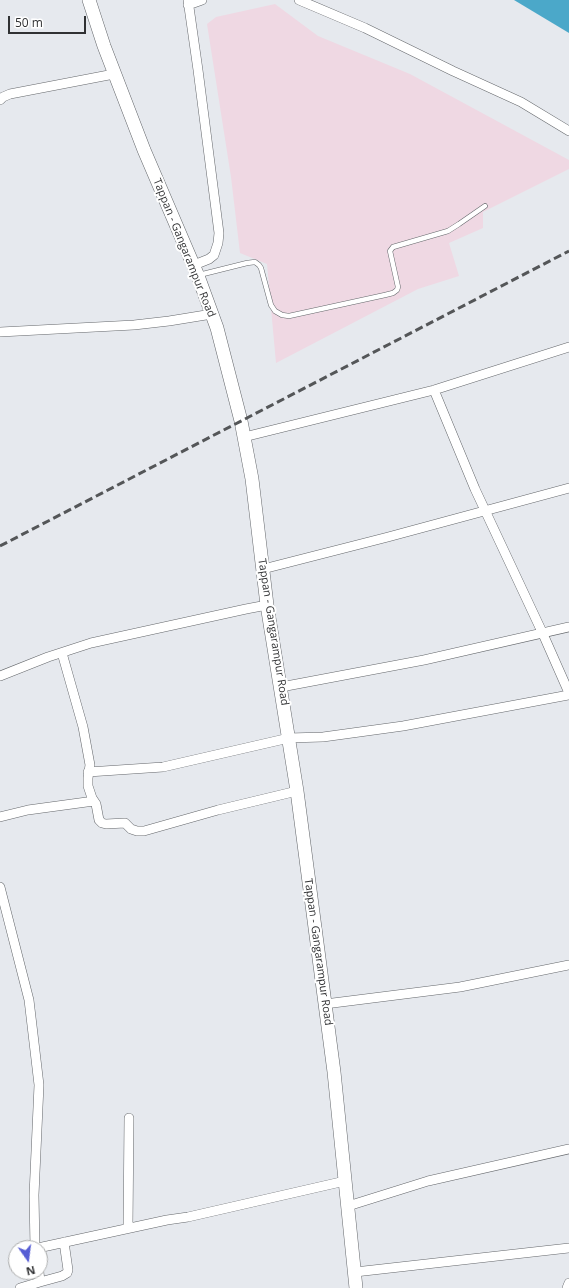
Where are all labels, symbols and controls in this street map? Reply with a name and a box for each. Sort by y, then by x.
scale bar [10,8,88,34]
text: 50 m [15,14,43,31]
street label: Tappan - Gangarampur Road [150,177,218,319]
street label: Tappan - Gangarampur Road [255,558,291,706]
street label: Tappan - Gangarampur Road [301,878,335,1026]
north arrow [8,1240,48,1280]
text: N [25,1263,37,1280]

